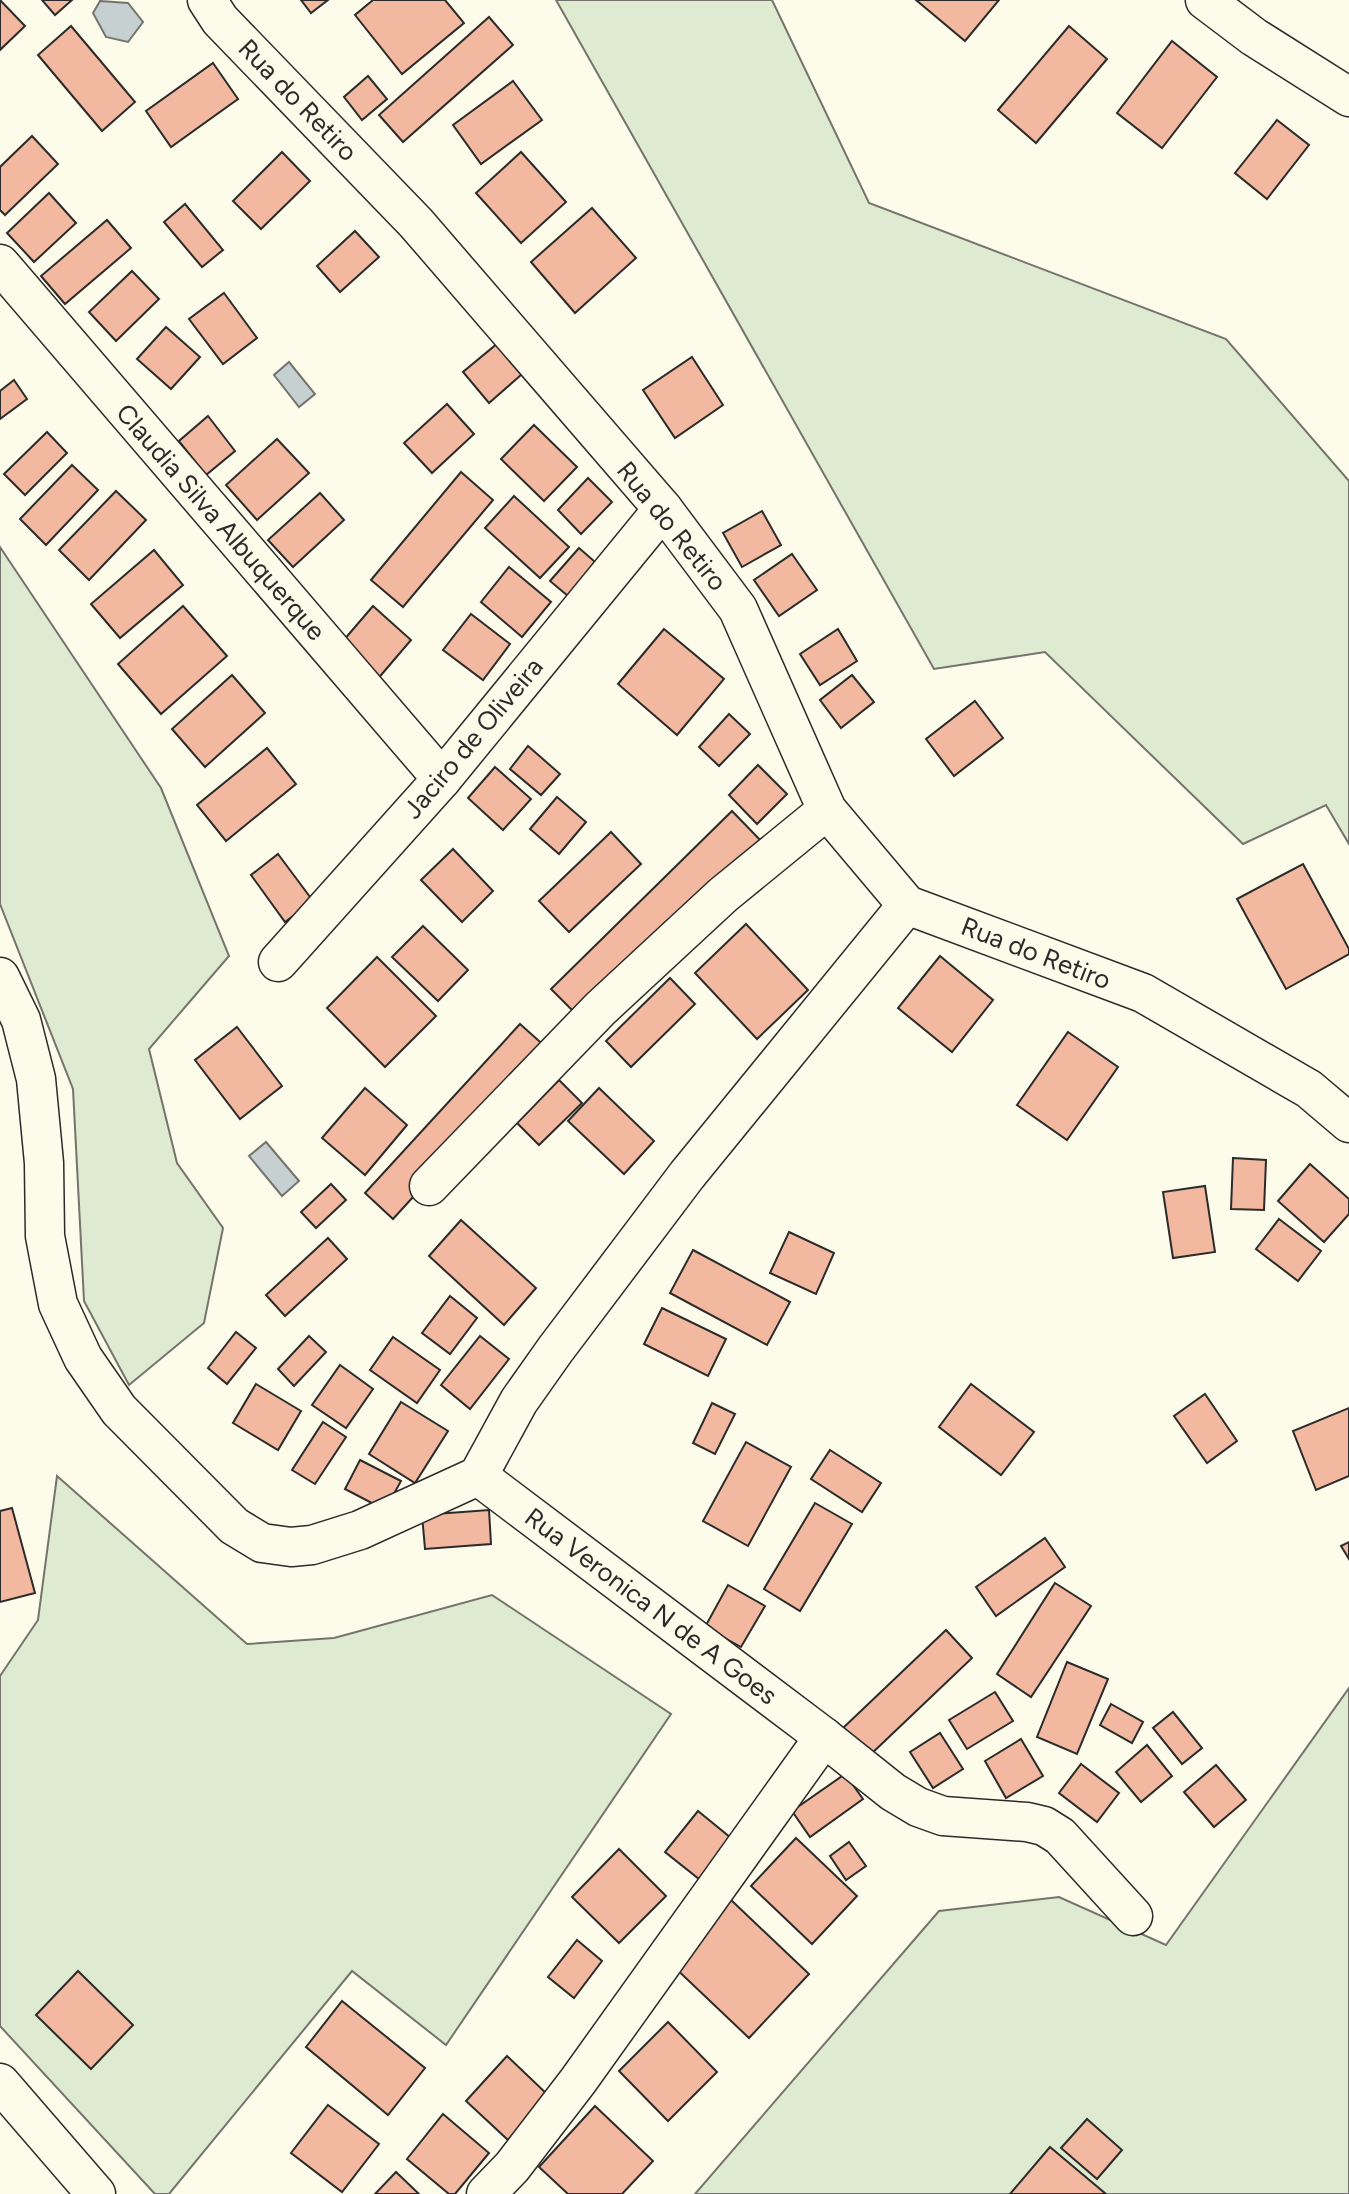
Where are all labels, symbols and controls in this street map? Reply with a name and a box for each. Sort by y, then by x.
street label: Rua do Retiro [232,32,364,168]
street label: Claudia Silva Albuquerque [109,397,333,647]
street label: Rua do Retiro [610,455,734,597]
street label: Jaciro de Oliveira [396,651,550,825]
street label: Rua do Retiro [957,910,1115,996]
street label: Rua Veronica N de A Goes [519,1501,783,1711]

